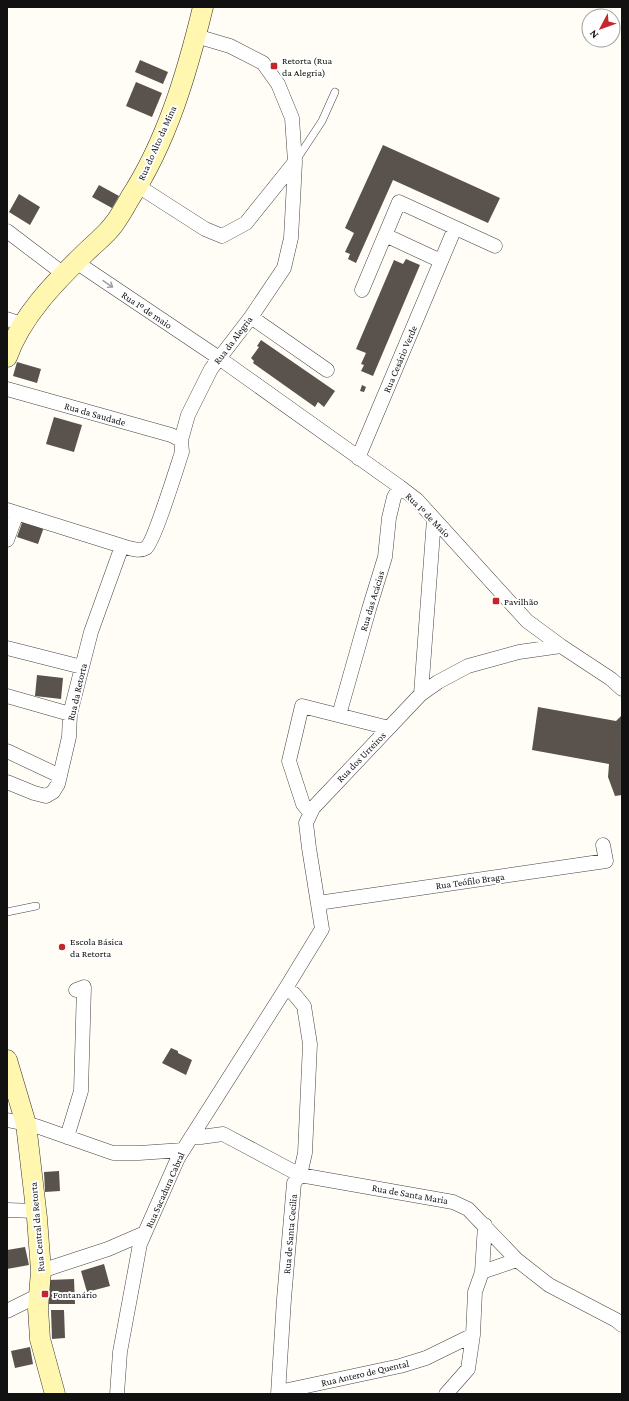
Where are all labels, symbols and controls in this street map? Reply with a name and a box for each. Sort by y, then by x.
north arrow [581,8,621,48]
text: N [586,27,600,41]
place label: Retorta (Rua da Alegria) [282,55,333,79]
marker: Retorta (Rua da Alegria) [269,61,279,71]
street label: Rua do Alto da Mina [136,104,179,182]
one-way arrow [102,280,113,288]
street label: Rua 1º de maio [120,289,174,331]
street label: Rua da Alegria [211,314,255,366]
street label: Rua Cesário Verde [381,323,419,394]
street label: Rua da Saudade [63,400,127,428]
street label: Rua 1º de Maio [403,490,453,540]
street label: Rua das Acácias [358,569,386,633]
marker: Pavilhão [491,596,501,606]
place label: Pavilhão [504,596,538,607]
street label: Rua da Retorta [65,662,89,722]
street label: Rua dos Urreiros [334,729,388,785]
street label: Rua Teófilo Braga [435,871,505,891]
place label: Escola Básica da Retorta [70,936,123,959]
marker: Escola Básica da Retorta [57,942,67,952]
street label: Rua Sacadura Cabral [143,1150,187,1230]
street label: Rua Central da Retorta [28,1181,46,1272]
street label: Rua de Santa Maria [371,1182,449,1206]
street label: Rua de Santa Cecilia [281,1193,299,1274]
marker: Fontanário [40,1289,50,1299]
place label: Fontanário [53,1289,97,1300]
street label: Rua Antero de Quental [320,1357,410,1388]

